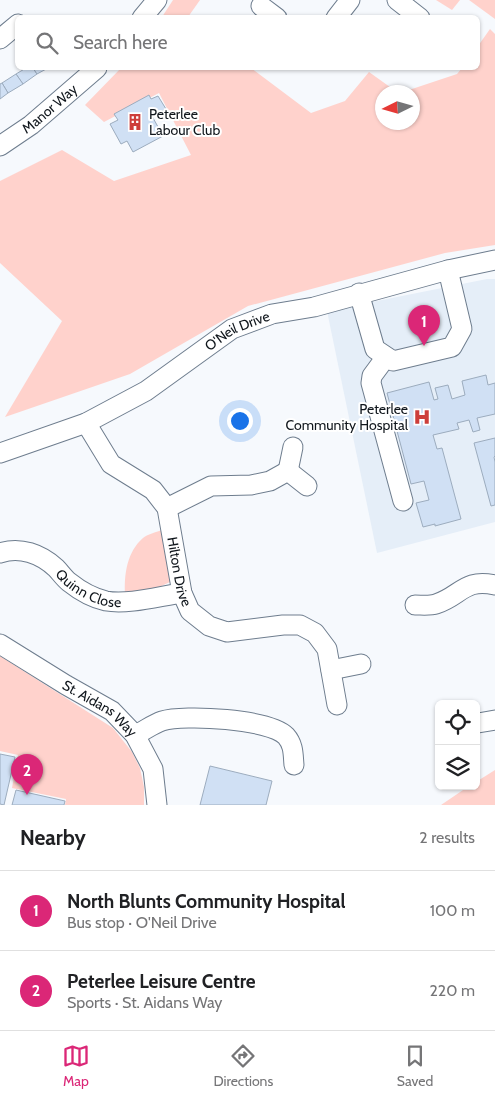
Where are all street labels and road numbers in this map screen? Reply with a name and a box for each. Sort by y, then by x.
street label: Manor Way [18,80,81,138]
street label: O'Neil Drive [201,307,272,355]
street label: Hilton Drive [163,535,196,609]
street label: Quinn Close [52,565,121,611]
street label: St. Aidans Way [59,676,141,741]

